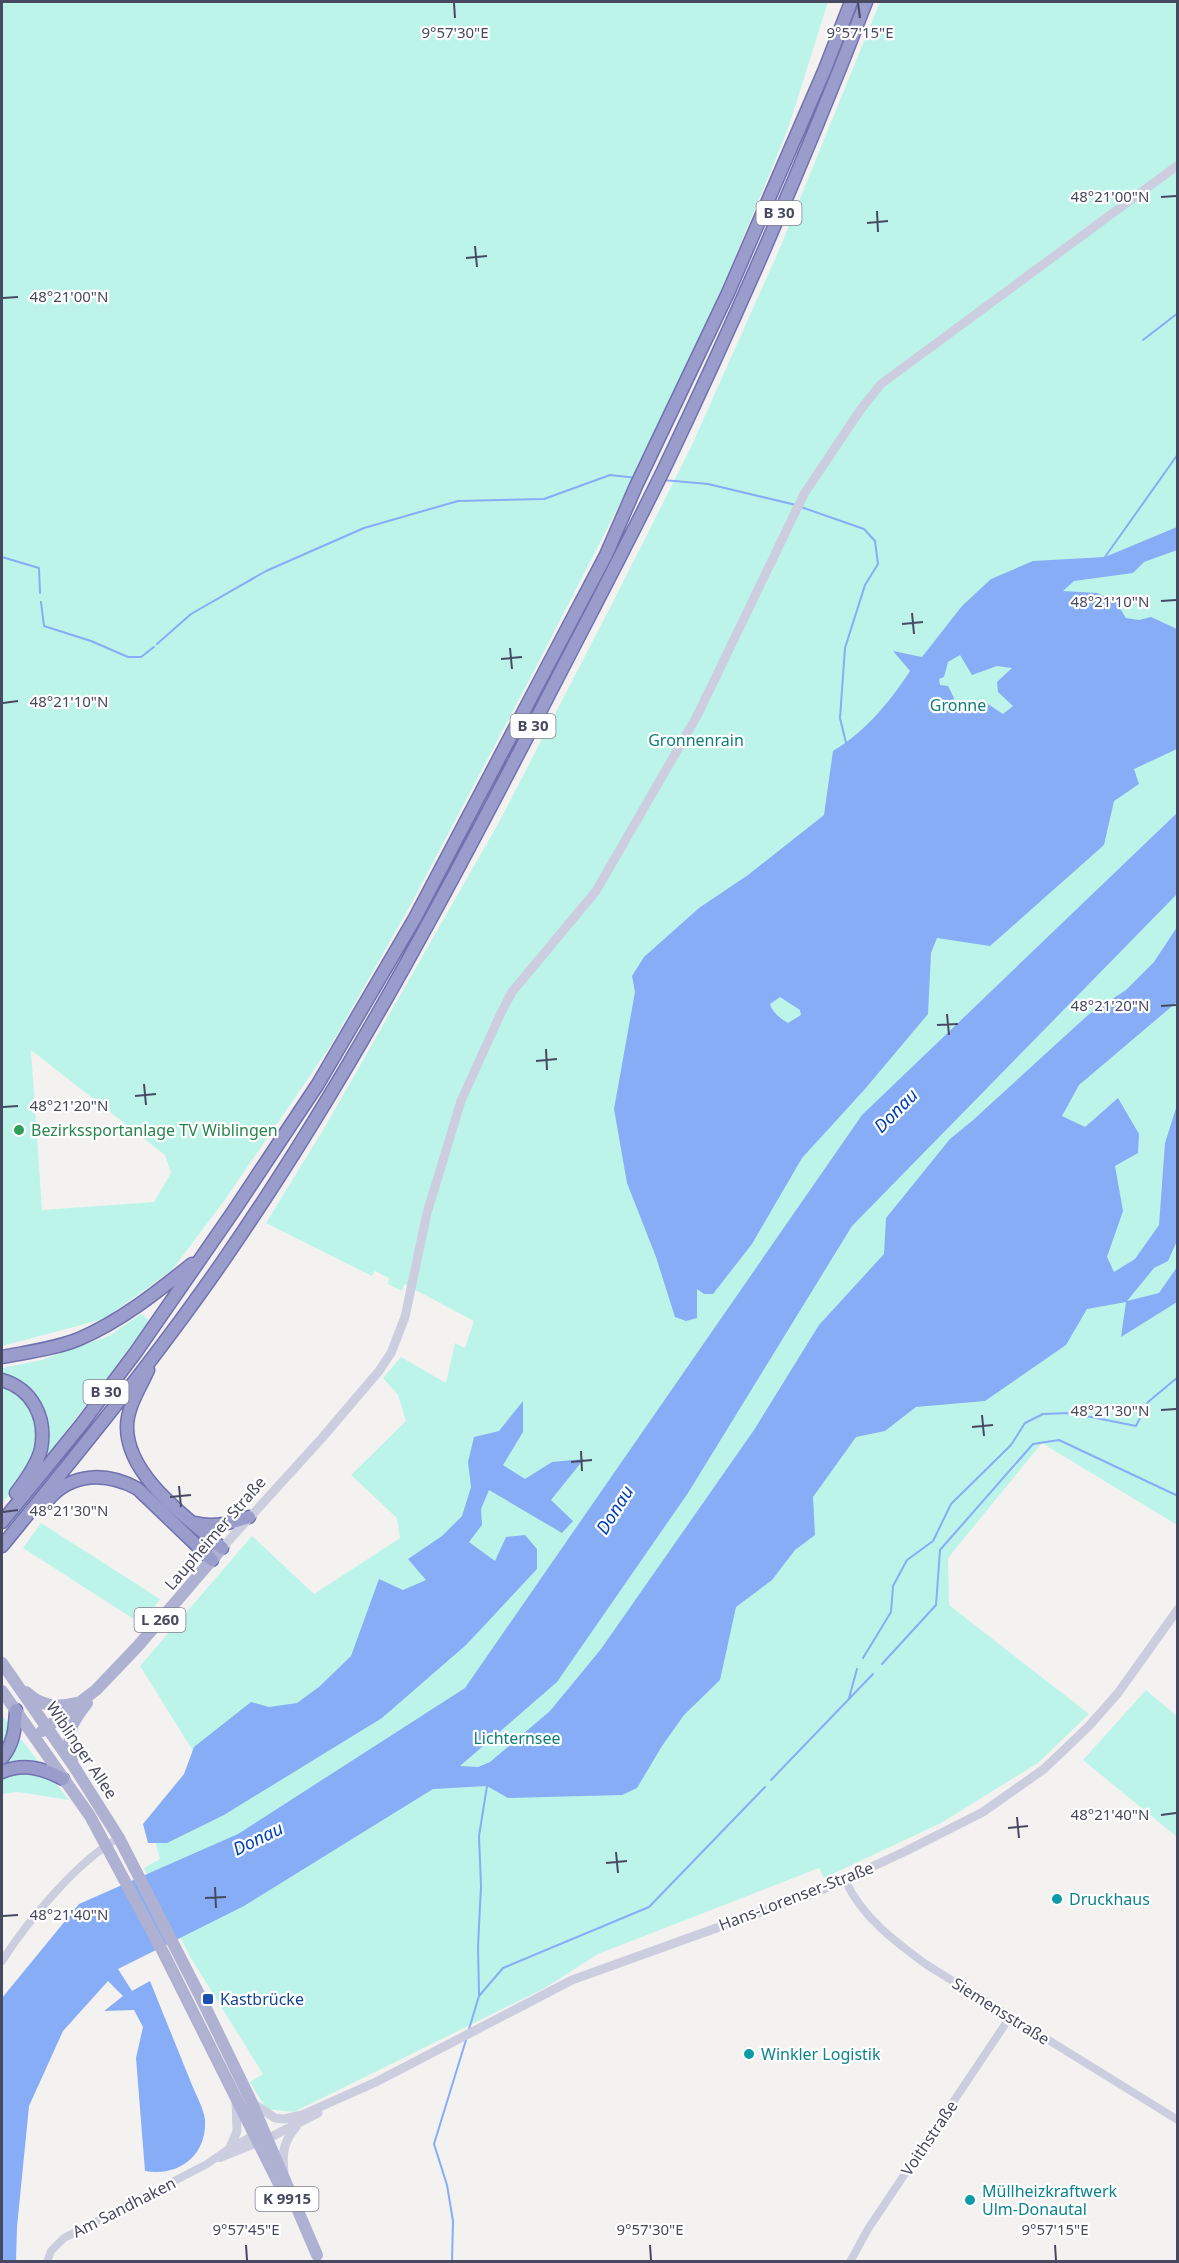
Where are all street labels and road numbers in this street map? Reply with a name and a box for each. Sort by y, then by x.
road number: B 30 [756,201,802,225]
road number: B 30 [510,714,556,738]
road number: B 30 [84,1380,128,1404]
street label: Laupheimer Straße [160,1472,270,1594]
road number: L 260 [134,1608,186,1632]
street label: Wiblinger Allee [41,1697,123,1803]
street label: Hans-Lorenser-Straße [715,1856,877,1936]
street label: Siemensstraße [948,1972,1054,2050]
street label: Voithstraße [896,2096,962,2180]
street label: Am Sandhaken [69,2172,179,2242]
road number: K 9915 [256,2187,318,2211]

